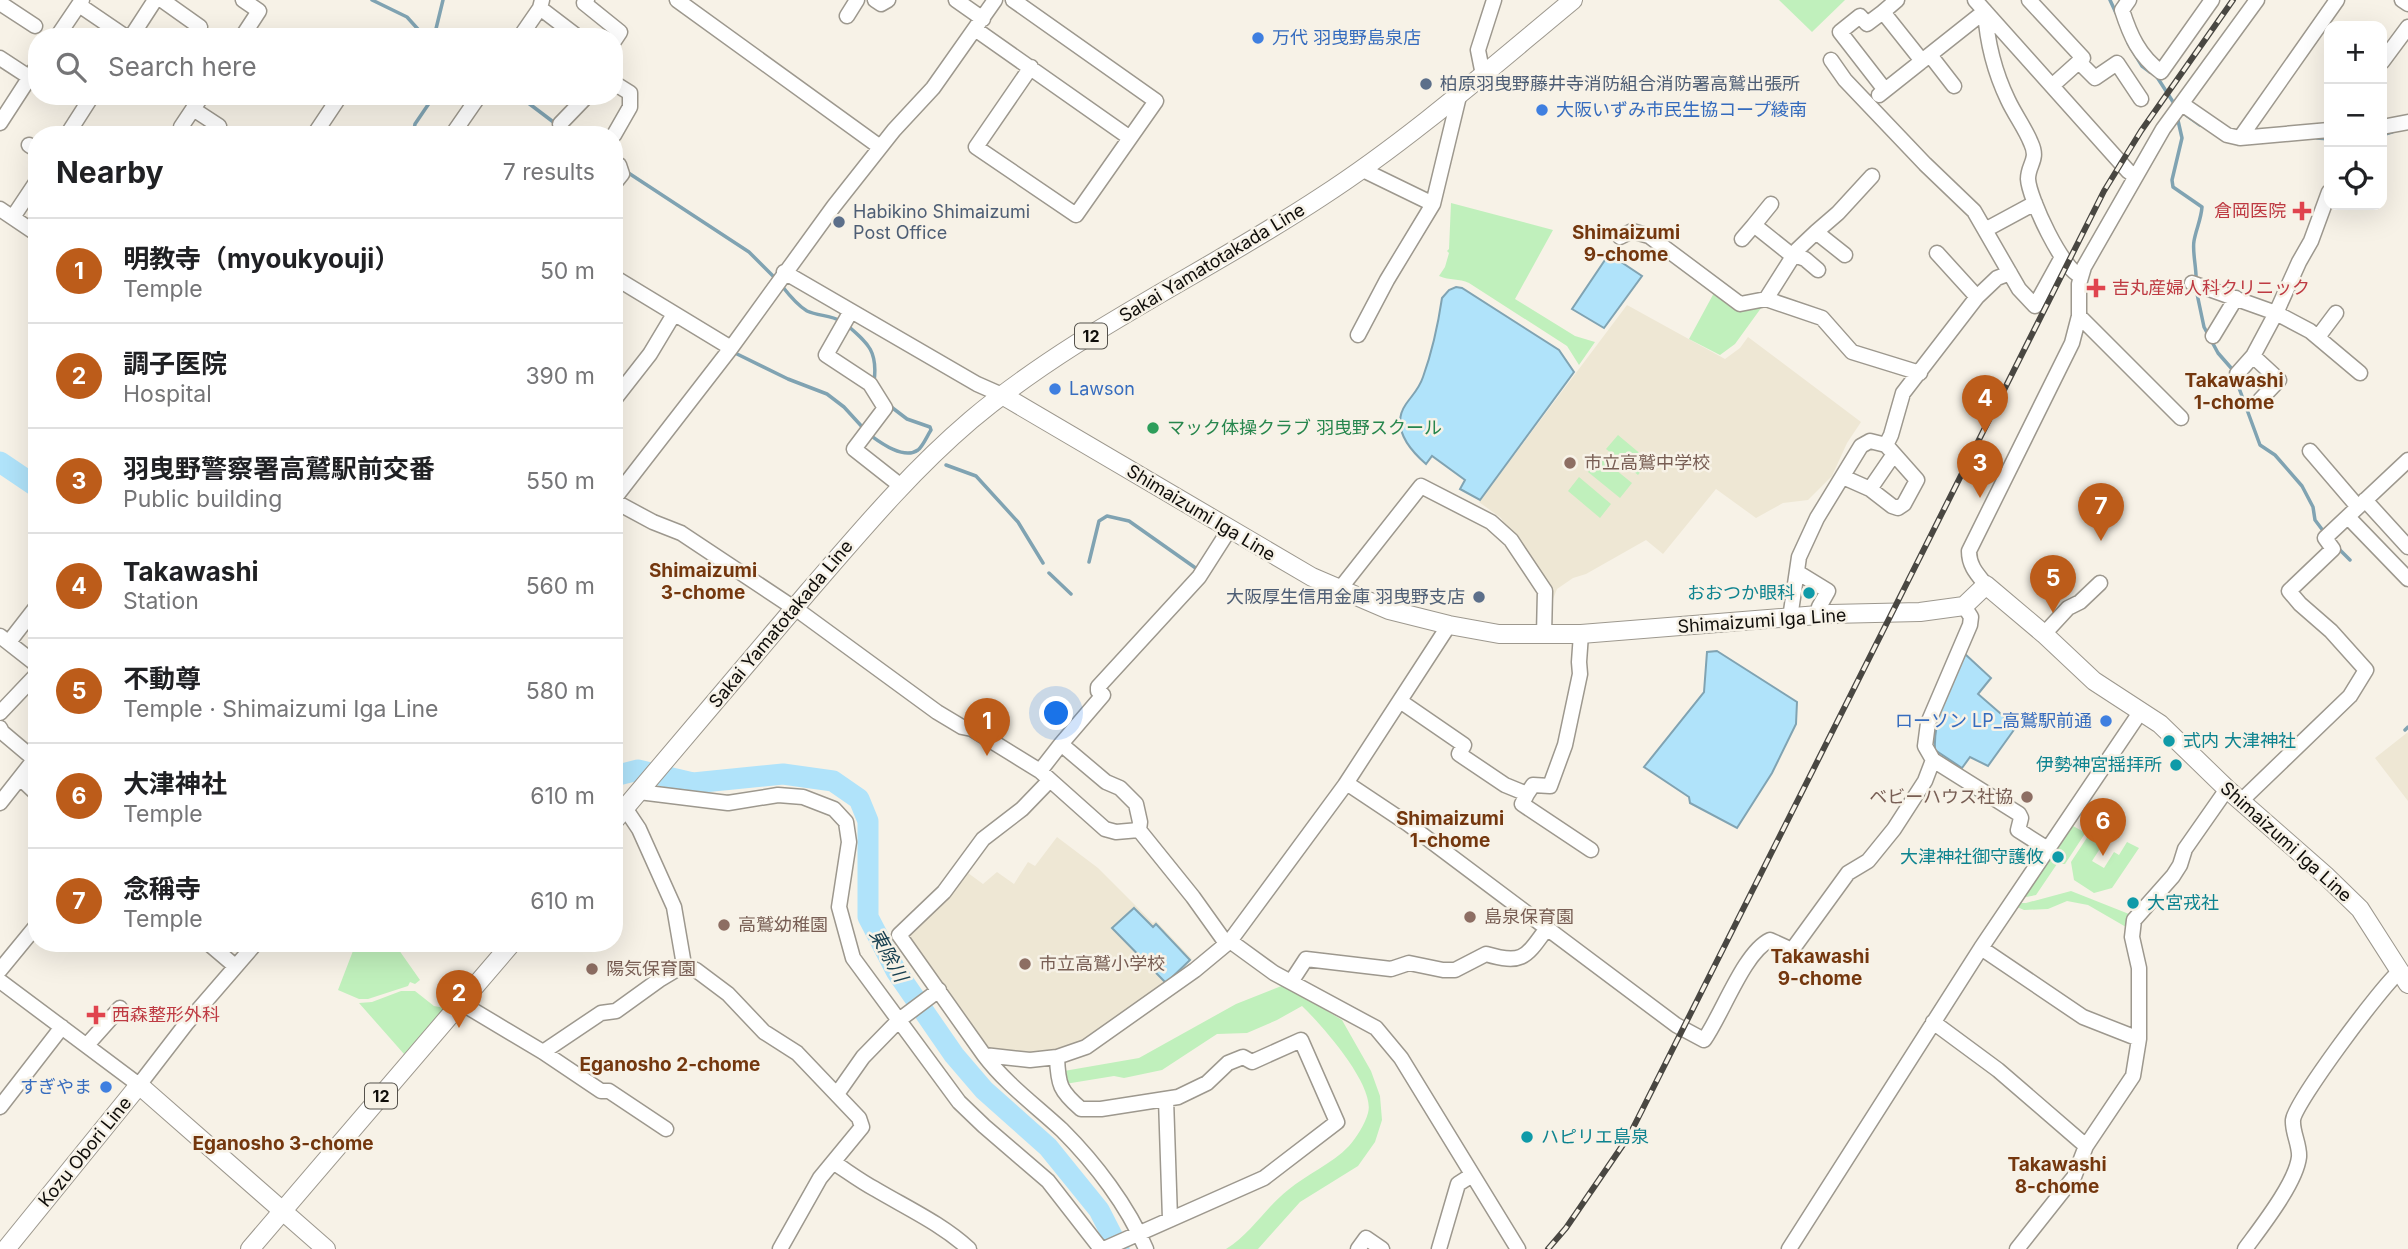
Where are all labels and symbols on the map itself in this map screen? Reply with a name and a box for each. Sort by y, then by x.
place label: 万代 羽曳野島泉店 [1272,27,1421,48]
marker: 万代 羽曳野島泉店 [1250,30,1266,46]
place label: 柏原羽曳野藤井寺消防組合消防署高鷲出張所 [1440,73,1800,94]
marker: 柏原羽曳野藤井寺消防組合消防署高鷲出張所 [1418,76,1434,92]
place label: 大阪いずみ市民生協コープ綾南 [1556,99,1807,120]
marker: 大阪いずみ市民生協コープ綾南 [1534,102,1550,118]
street label: Sakai Yamatotakada Line [1115,199,1308,326]
place label: 倉岡医院 [2214,200,2286,221]
place label: Habikino Shimaizumi Post Office [853,201,1030,243]
marker: 倉岡医院 [2292,201,2312,221]
marker: Habikino Shimaizumi Post Office [831,214,847,230]
district label: Shimaizumi 9-chome [1572,221,1680,266]
place label: 吉丸産婦人科クリニック [2112,277,2310,298]
marker: 吉丸産婦人科クリニック [2086,278,2106,298]
road number: 12 [1075,324,1107,348]
district label: Takawashi 1-chome [2184,369,2284,414]
pin: 4 [1962,375,2008,433]
place label: Lawson [1069,378,1135,399]
marker: Lawson [1047,381,1063,397]
place label: マック体操クラブ 羽曳野スクール [1167,417,1442,438]
marker: マック体操クラブ 羽曳野スクール [1145,420,1161,436]
pin: 3 [1957,440,2003,498]
place label: 市立高鷲中学校 [1584,452,1710,473]
marker: 市立高鷲中学校 [1562,455,1578,471]
street label: Shimaizumi Iga Line [1123,460,1279,565]
pin: 7 [2078,483,2124,541]
street label: Sakai Yamatotakada Line [704,536,857,712]
pin: 5 [2030,555,2076,613]
district label: Shimaizumi 3-chome [649,559,757,604]
place label: おおつか眼科 [1687,582,1795,603]
marker: おおつか眼科 [1801,585,1817,601]
place label: 大阪厚生信用金庫 羽曳野支店 [1226,586,1465,607]
marker: 大阪厚生信用金庫 羽曳野支店 [1471,589,1487,605]
street label: Shimaizumi Iga Line [1677,604,1847,637]
your location [1039,696,1073,730]
pin: 1 [964,698,1010,756]
place label: ローソン LP_高鷲駅前通 [1895,710,2092,731]
marker: ローソン LP_高鷲駅前通 [2098,713,2114,729]
place label: 式内 大津神社 [2183,730,2296,751]
marker: 式内 大津神社 [2161,733,2177,749]
place label: 伊勢神宮揺拝所 [2036,754,2162,775]
marker: 伊勢神宮揺拝所 [2168,757,2184,773]
street label: Shimaizumi Iga Line [2216,777,2356,906]
place label: ベビーハウス社協 [1869,786,2013,807]
marker: ベビーハウス社協 [2019,789,2035,805]
pin: 6 [2080,798,2126,856]
district label: Shimaizumi 1-chome [1396,807,1504,852]
place label: 大津神社御守護攸 [1900,846,2044,867]
marker: 大津神社御守護攸 [2050,849,2066,865]
place label: 大宮戎社 [2147,892,2219,913]
marker: 大宮戎社 [2125,895,2141,911]
place label: 島泉保育園 [1484,906,1574,927]
marker: 島泉保育園 [1462,909,1478,925]
place label: 高鷲幼稚園 [738,914,828,935]
marker: 高鷲幼稚園 [716,917,732,933]
water label: 東除川 [865,925,913,987]
district label: Takawashi 9-chome [1770,945,1870,990]
place label: 市立高鷲小学校 [1039,953,1165,974]
marker: 市立高鷲小学校 [1017,956,1033,972]
place label: 陽気保育園 [606,958,696,979]
marker: 陽気保育園 [584,961,600,977]
pin: 2 [436,970,482,1028]
place label: 西森整形外科 [112,1004,220,1025]
marker: 西森整形外科 [86,1005,106,1025]
district label: Eganosho 2-chome [580,1053,760,1076]
place label: すぎやま [20,1076,92,1097]
marker: すぎやま [98,1079,114,1095]
road number: 12 [365,1084,397,1108]
street label: Kozu Obori Line [34,1093,135,1211]
place label: ハピリエ島泉 [1541,1126,1649,1147]
marker: ハピリエ島泉 [1519,1129,1535,1145]
district label: Eganosho 3-chome [192,1132,374,1155]
district label: Takawashi 8-chome [2007,1153,2107,1198]

